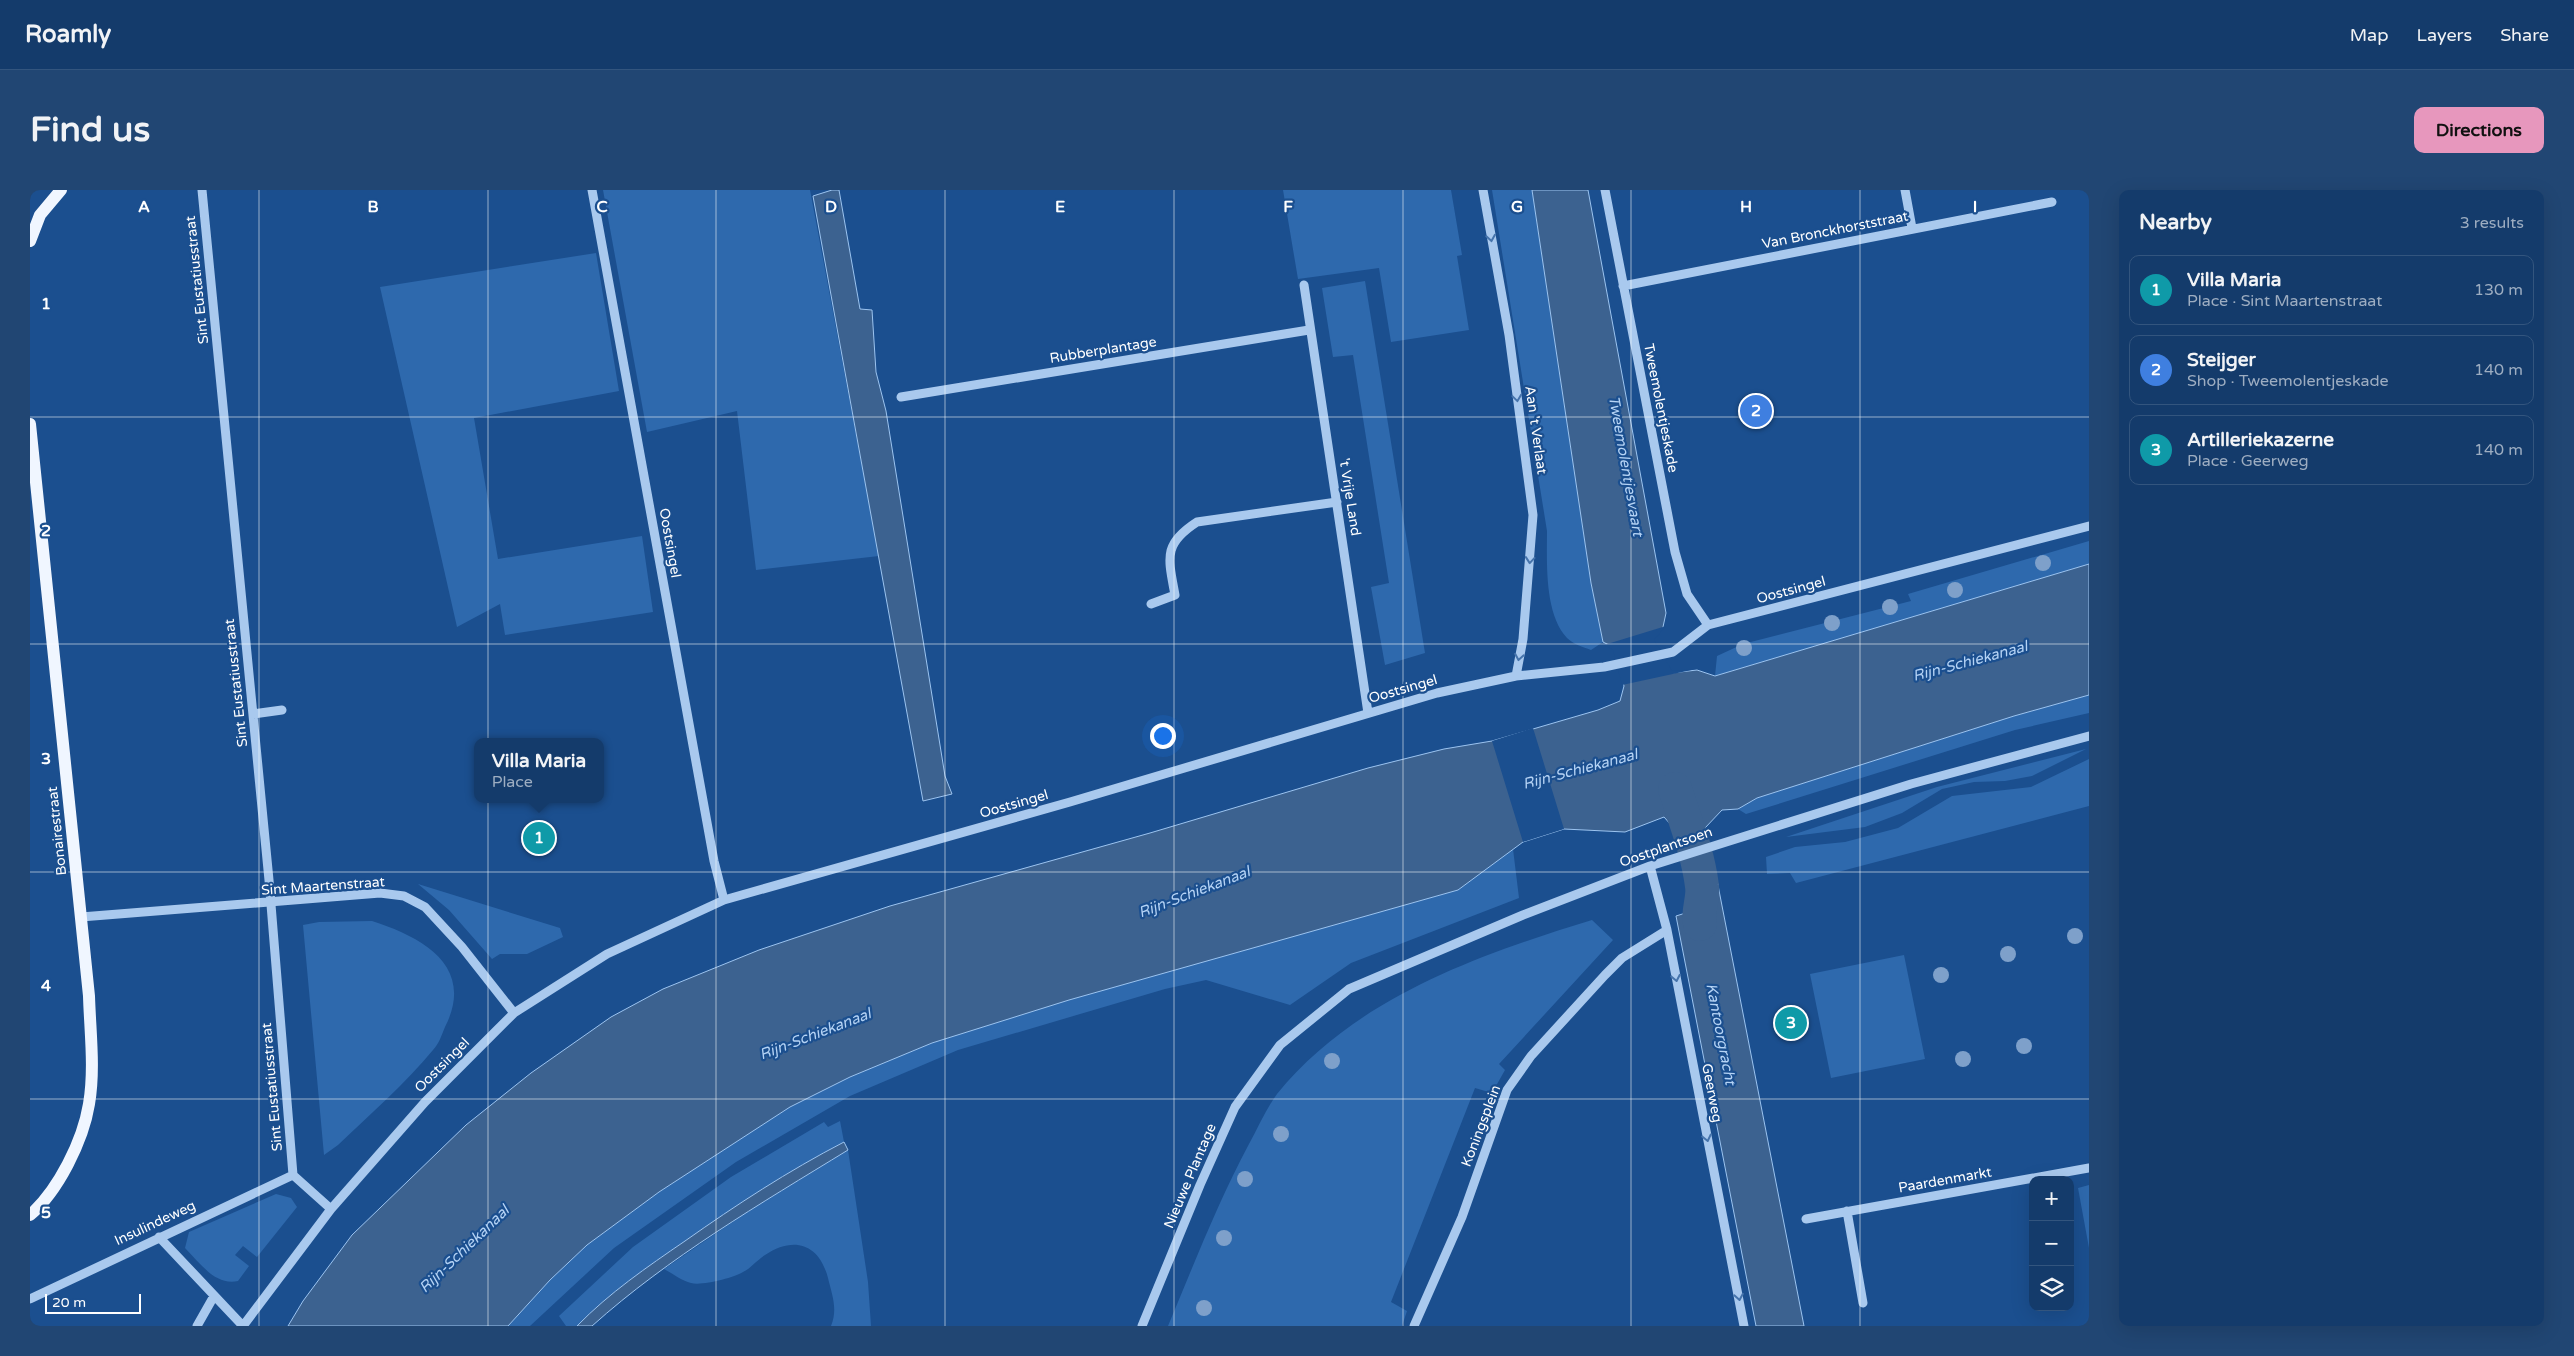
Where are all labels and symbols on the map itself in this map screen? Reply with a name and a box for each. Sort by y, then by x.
text: A [138,197,150,217]
text: B [367,197,379,217]
text: C [596,197,608,217]
text: D [825,197,837,217]
text: E [1055,197,1065,217]
text: F [1283,197,1293,217]
text: G [1511,197,1523,217]
text: H [1740,197,1752,217]
text: I [1973,197,1977,217]
street label: Van Bronckhorststraat [1760,207,1910,253]
street label: Sint Eustatiusstraat [182,214,212,345]
one-way arrow [1485,234,1495,242]
text: 1 [41,294,51,314]
street label: Rubberplantage [1048,333,1158,367]
street label: Tweemolentjeskade [1640,342,1682,474]
street label: Aan 't Verlaat [1521,385,1551,476]
pin: 2 [1740,392,1772,430]
one-way arrow [1512,394,1522,403]
water label: Tweemolentjesvaart [1605,394,1648,540]
street label: 't Vrije Land [1335,457,1365,537]
street label: Oostsingel [655,507,685,579]
text: 2 [41,521,51,541]
one-way arrow [1524,556,1535,564]
street label: Oostsingel [1755,573,1827,607]
street label: Sint Eustatiusstraat [221,617,251,748]
water label: Rijn-Schiekanaal [1911,636,2031,685]
one-way arrow [1515,653,1525,662]
street label: Oostsingel [1367,671,1439,707]
your location [1150,723,1176,749]
water label: Rijn-Schiekanaal [1521,744,1641,793]
text: 3 [41,749,51,769]
street label: Bonairestraat [44,785,70,876]
street label: Oostsingel [978,786,1050,822]
pin: 1 [523,819,555,857]
street label: Oostplantsoen [1617,823,1715,871]
water label: Rijn-Schiekanaal [1136,862,1254,922]
street label: Sint Maartenstraat [261,873,386,899]
one-way arrow [1671,974,1681,983]
text: 4 [41,976,51,996]
water label: Kantoorgracht [1702,982,1740,1089]
water label: Rijn-Schiekanaal [757,1004,875,1064]
pin: 3 [1775,1004,1807,1042]
street label: Sint Eustatiusstraat [258,1022,286,1152]
street label: Oostsingel [411,1034,473,1096]
street label: Geerweg [1698,1062,1726,1124]
street label: Koningsplein [1458,1083,1504,1169]
street label: Nieuwe Plantage [1160,1121,1220,1231]
one-way arrow [1701,1133,1712,1142]
street label: Paardenmarkt [1897,1163,1994,1197]
street label: Insulindeweg [112,1197,198,1249]
water label: Rijn-Schiekanaal [415,1200,514,1296]
text: 5 [41,1203,51,1223]
scale bar [45,1291,141,1314]
one-way arrow [1734,1293,1744,1301]

